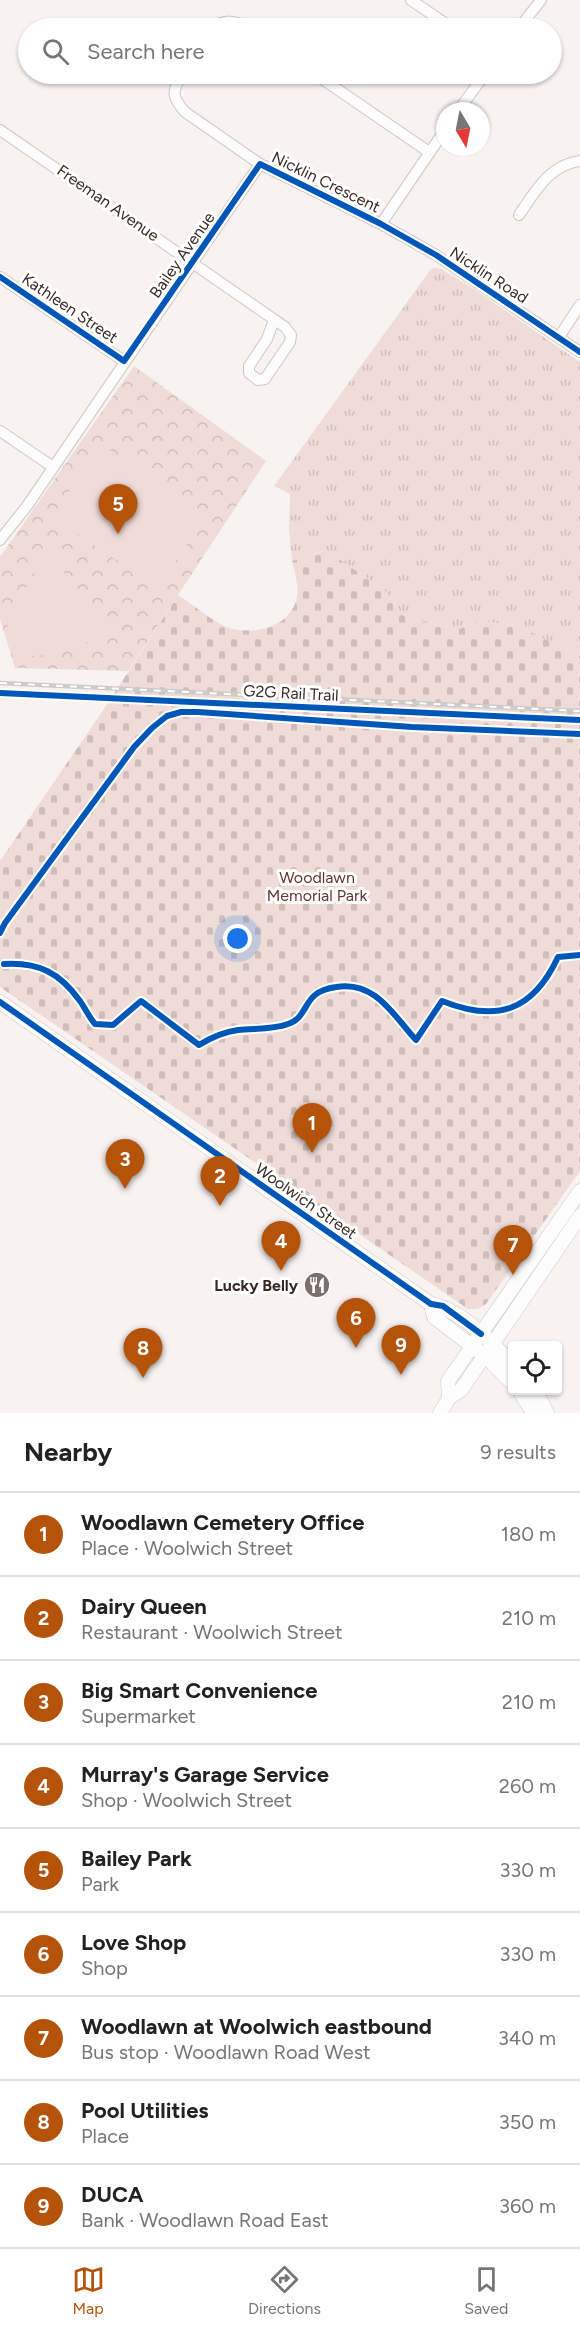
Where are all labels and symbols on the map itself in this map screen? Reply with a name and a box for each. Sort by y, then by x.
north arrow [436,102,490,156]
street label: Nicklin Crescent [269,148,383,216]
street label: Freeman Avenue [53,161,163,245]
street label: Bailey Avenue [145,208,219,301]
street label: Nicklin Road [446,243,532,307]
street label: Kathleen Street [18,269,122,347]
pin: 5 [98,484,138,534]
street label: G2G Rail Trail [243,681,339,705]
park label: Woodlawn Memorial Park [267,868,367,905]
your location [223,924,252,953]
pin: 1 [292,1104,332,1153]
pin: 3 [106,1140,144,1189]
pin: 2 [200,1156,240,1206]
street label: Woolwich Street [252,1159,360,1243]
pin: 4 [262,1222,300,1271]
pin: 7 [494,1226,532,1275]
restaurant icon: Lucky Belly [302,1270,332,1300]
place label: Lucky Belly [214,1276,299,1295]
pin: 6 [336,1298,376,1348]
pin: 9 [382,1326,420,1375]
pin: 8 [124,1328,162,1378]

